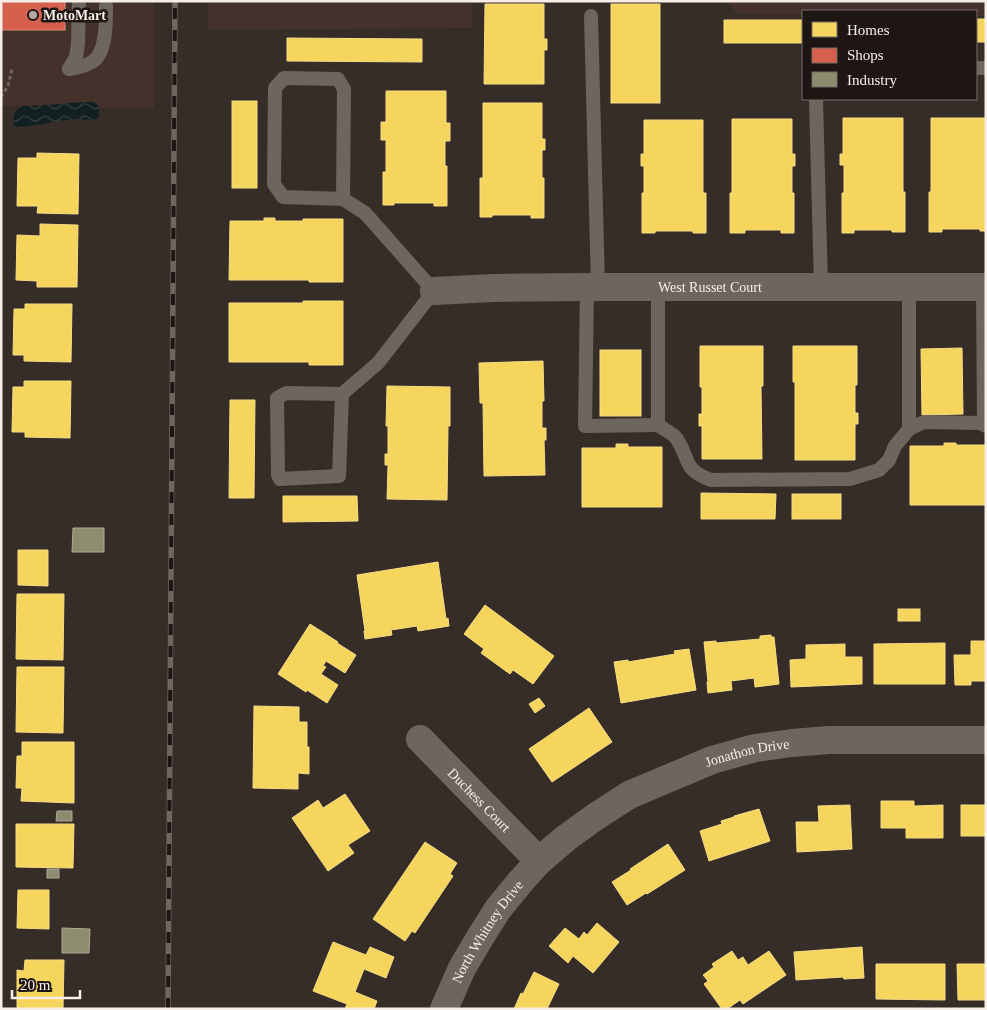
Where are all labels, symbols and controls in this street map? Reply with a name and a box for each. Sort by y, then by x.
place label: MotoMart [43,8,106,23]
marker: MotoMart [27,9,39,21]
legend [802,10,977,100]
text: Homes [847,22,890,38]
text: Shops [847,47,884,63]
text: Industry [847,72,897,88]
street label: West Russet Court [658,280,762,295]
street label: Jonathon Drive [703,736,790,770]
street label: Duchess Court [445,765,514,835]
street label: North Whitney Drive [449,877,526,985]
scale bar [12,968,80,1000]
text: 20 m [20,977,51,993]

